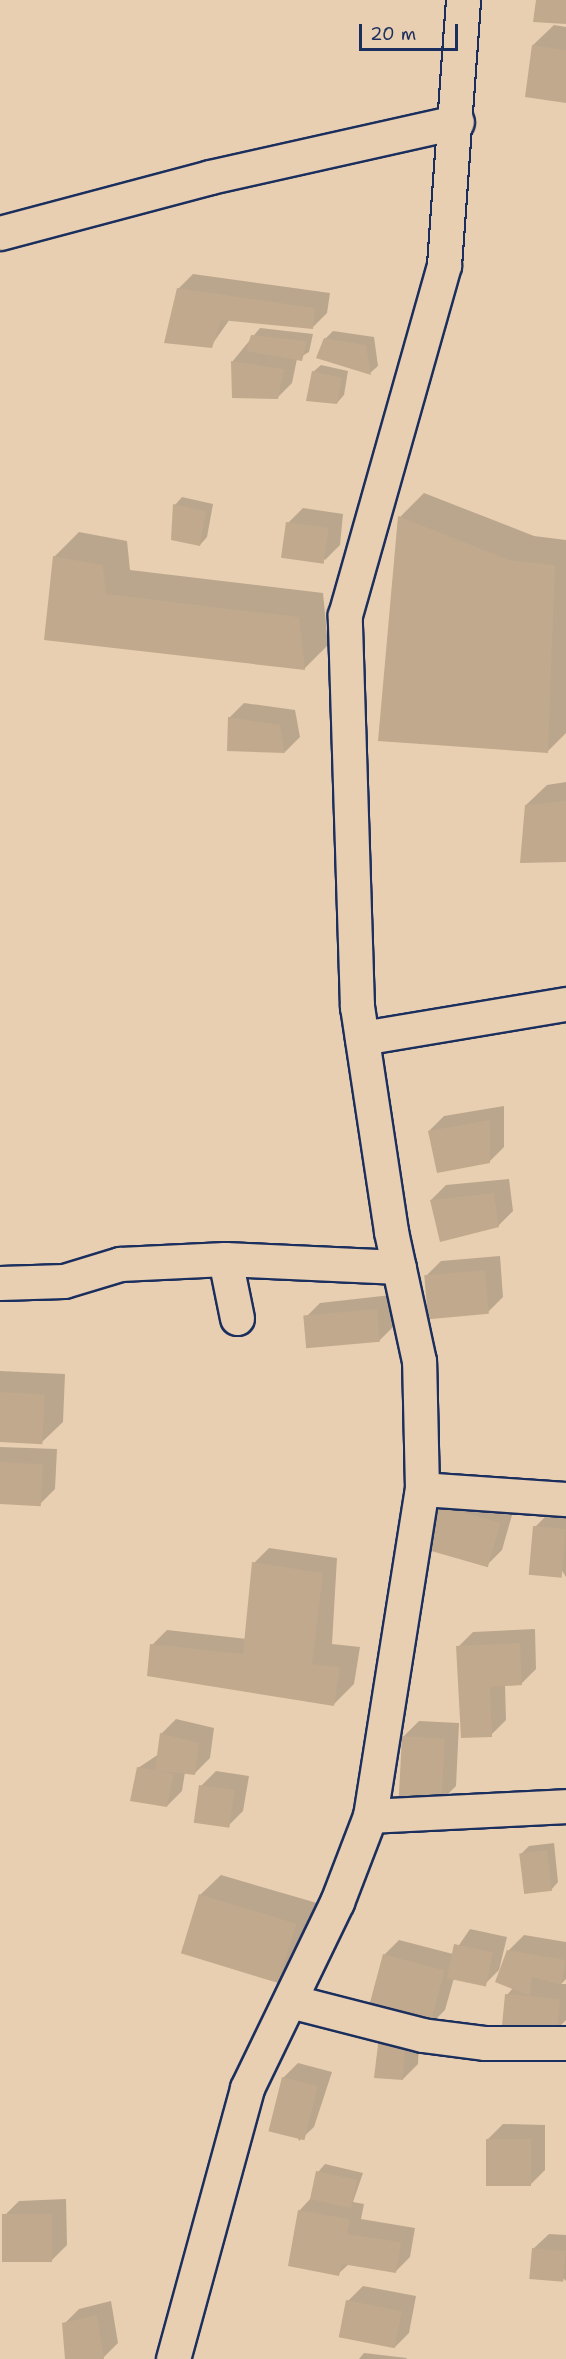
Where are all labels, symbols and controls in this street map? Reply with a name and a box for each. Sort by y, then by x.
scale bar [362,12,461,50]
text: 20 m [370,22,416,46]

